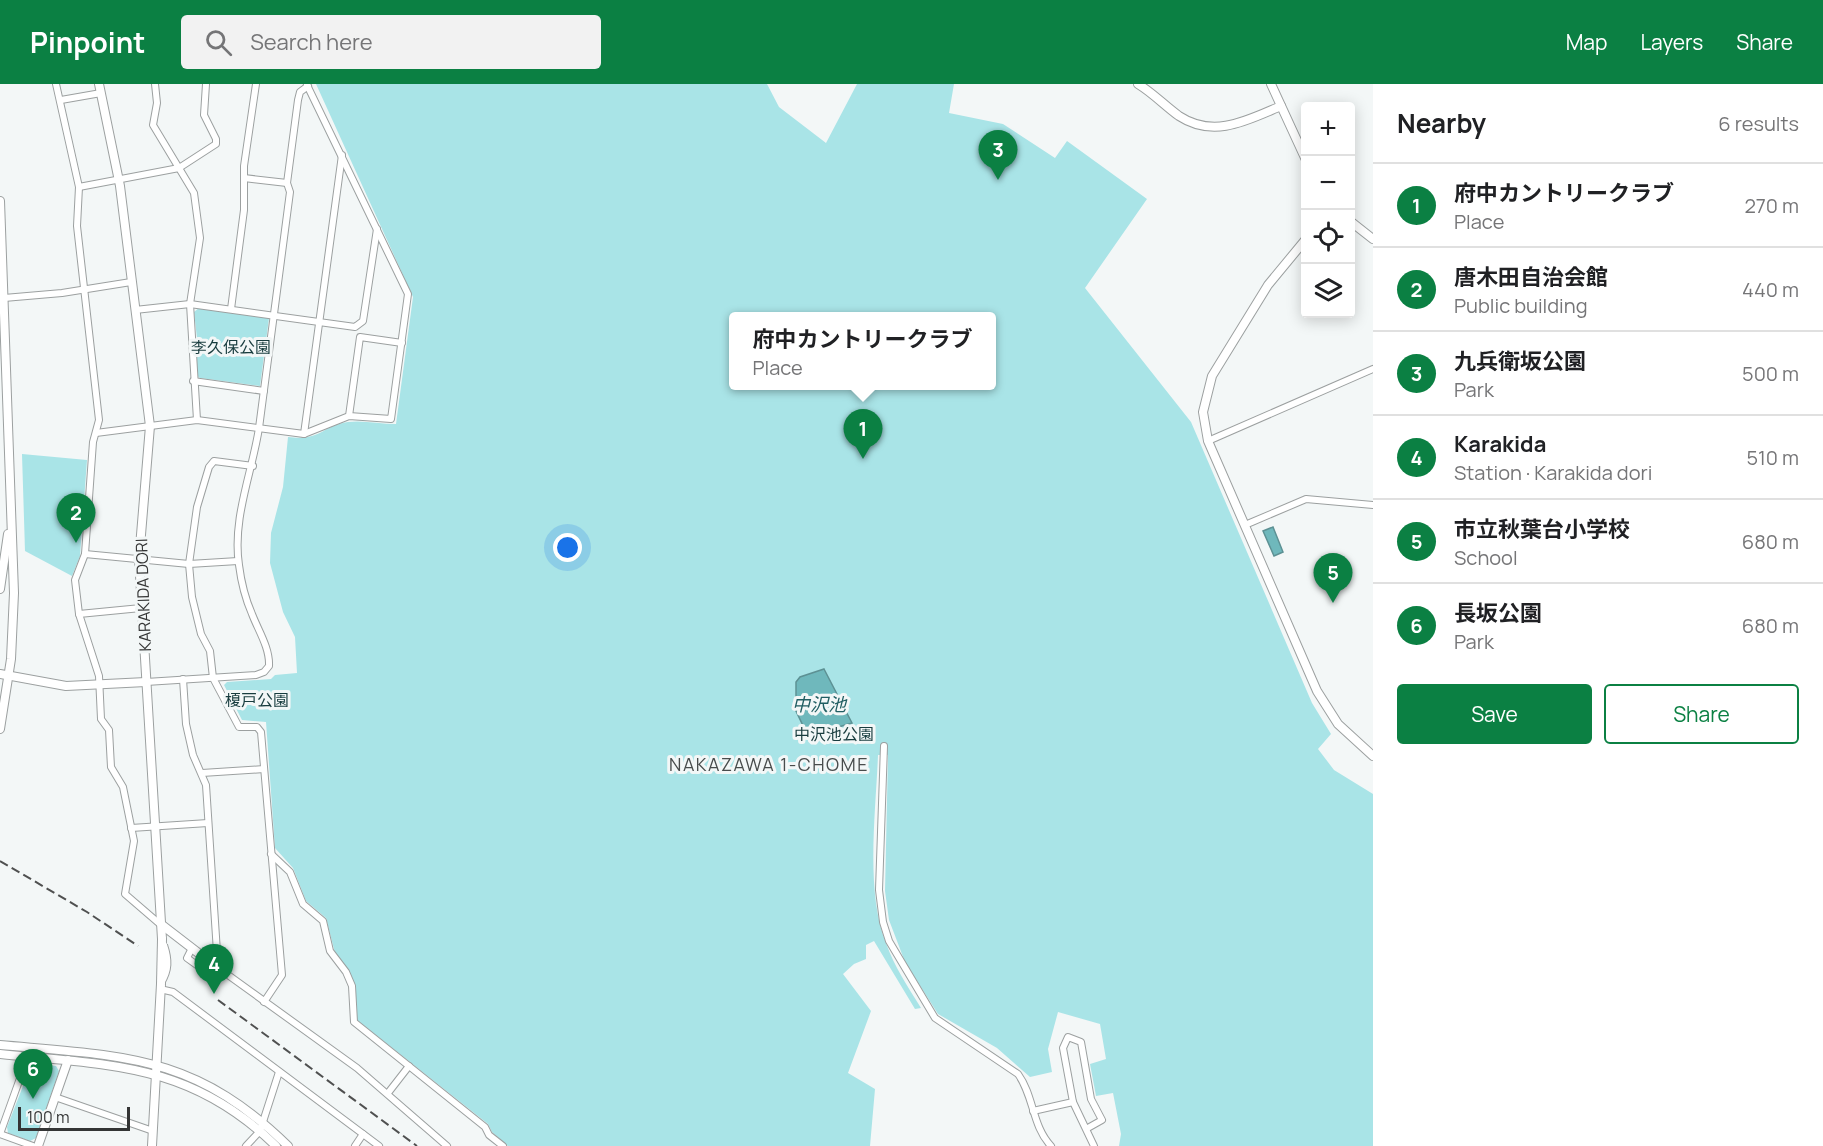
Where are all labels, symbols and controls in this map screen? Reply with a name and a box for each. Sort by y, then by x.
search box [181,15,601,69]
text: Pinpoint [30,23,145,61]
icon: search [202,26,235,59]
text: Search here [250,27,373,57]
text: Map [1566,28,1607,56]
text: Layers [1640,28,1703,56]
text: Share [1736,28,1793,56]
map controls [1301,102,1355,318]
button: + [1301,102,1355,156]
text: Nearby [1397,105,1486,141]
text: 6 results [1718,110,1799,137]
pin: 3 [978,130,1018,180]
button: − [1301,156,1355,210]
text: 府中カントリークラブ [1454,178,1674,208]
text: 1 [1412,192,1421,219]
text: 270 m [1744,192,1799,219]
text: Place [1454,208,1504,235]
button: locate [1301,210,1355,264]
text: 唐木田自治会館 [1454,262,1608,292]
button: layers [1301,264,1355,318]
text: 2 [1411,276,1422,303]
text: 440 m [1742,276,1799,303]
text: Public building [1454,292,1588,319]
popup [729,312,996,390]
text: 府中カントリークラブ [752,324,973,354]
park label: 李久保公園 [191,336,271,358]
text: 九兵衛坂公園 [1454,346,1586,376]
text: Place [752,354,803,381]
text: 3 [1411,360,1422,387]
text: 500 m [1742,360,1799,387]
text: Park [1454,376,1494,403]
pin: 1 [844,410,882,459]
text: Karakida [1454,429,1546,459]
text: 4 [1410,444,1423,471]
text: 510 m [1746,444,1799,471]
text: Station · Karakida dori [1454,459,1652,486]
pin: 2 [56,494,96,543]
text: 市立秋葉台小学校 [1454,514,1630,544]
text: 5 [1411,528,1422,555]
text: 680 m [1742,528,1799,555]
your location [553,533,582,562]
street label: KARAKIDA DORI [130,538,156,652]
text: School [1454,544,1518,571]
pin: 5 [1314,554,1352,603]
text: 長坂公園 [1454,598,1542,628]
text: 6 [1410,612,1423,639]
text: 680 m [1742,612,1799,639]
text: Park [1454,628,1494,655]
button: Save [1397,684,1592,744]
button: Share [1604,684,1799,744]
park label: 榎戸公園 [225,689,289,711]
water label: 中沢池 [792,692,848,716]
park label: 中沢池公園 [794,723,874,745]
district label: NAKAZAWA 1-CHOME [669,752,869,776]
pin: 4 [194,944,234,994]
pin: 6 [14,1050,52,1099]
scale bar [18,1104,130,1132]
text: 100 m [27,1106,70,1128]

